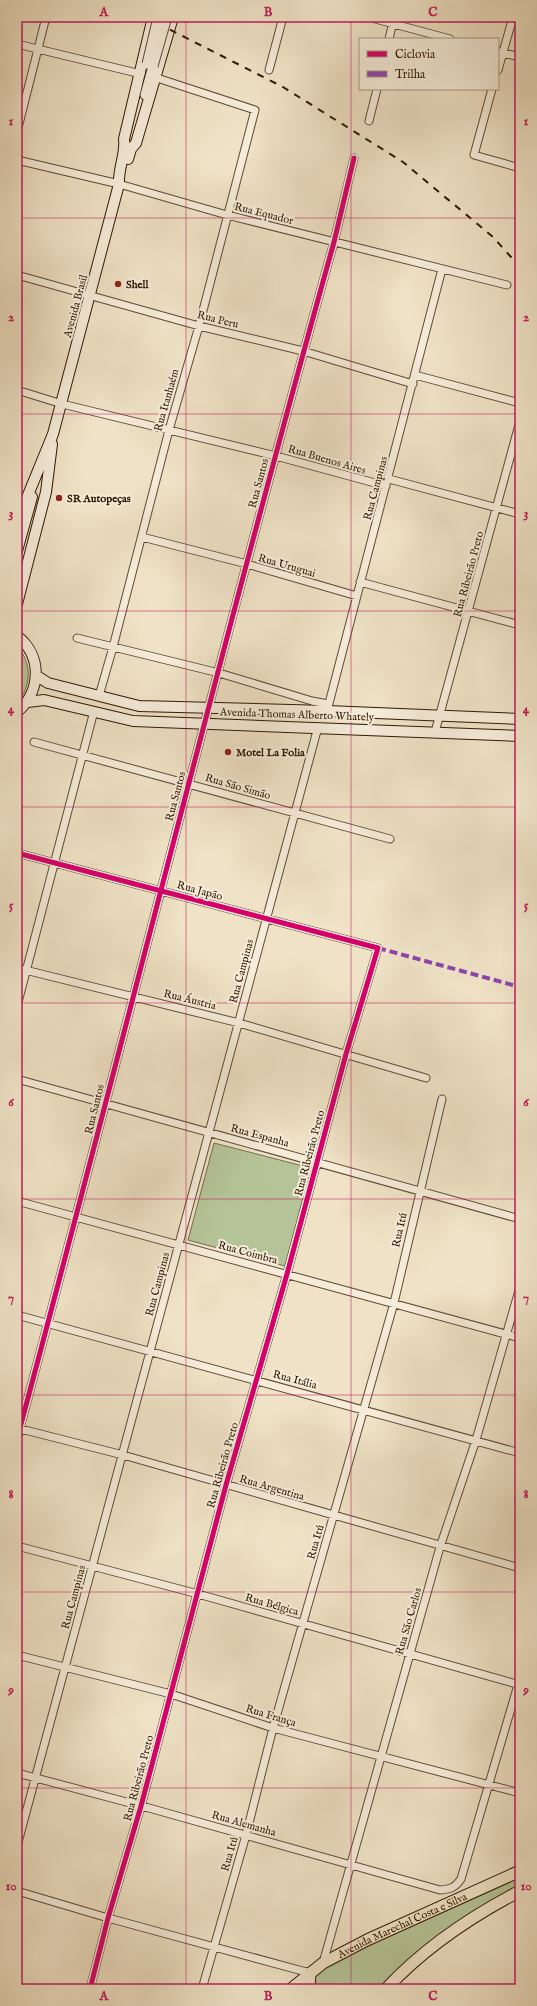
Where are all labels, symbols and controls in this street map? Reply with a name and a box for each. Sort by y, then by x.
text: A [99,4,110,21]
text: B [264,4,273,21]
text: C [428,4,438,21]
legend [359,38,499,90]
text: Ciclovia [395,47,436,62]
text: Trilha [395,67,426,82]
text: 1 [9,113,14,130]
text: 1 [524,113,529,130]
street label: Rua Equador [233,200,295,228]
street label: Avenida Brasil [61,273,91,340]
place label: Shell [126,278,150,292]
marker: Shell [113,279,123,289]
street label: Rua Peru [196,308,240,332]
text: 2 [8,309,14,326]
text: 2 [523,309,529,326]
street label: Rua Itanhaém [151,367,183,433]
street label: Rua Buenos Aires [286,442,368,478]
street label: Rua Campinas [361,455,391,522]
street label: Rua Santos [246,457,272,510]
place label: SR Autopeças [67,492,131,506]
marker: SR Autopeças [54,493,64,503]
text: 3 [9,505,14,522]
text: 3 [524,505,529,522]
street label: Rua Ribeirão Preto [451,530,487,619]
street label: Rua Uruguai [256,551,317,581]
text: 4 [8,701,15,718]
text: 4 [523,701,530,718]
street label: Avenida Thomas Alberto Whately [219,705,375,725]
place label: Motel La Folia [236,746,305,760]
marker: Motel La Folia [223,747,233,757]
street label: Rua Santos [163,770,189,823]
street label: Rua São Simão [203,771,272,803]
street label: Rua Japão [175,878,224,904]
text: 5 [9,897,14,914]
text: 5 [524,897,529,914]
street label: Rua Campinas [227,938,257,1005]
street label: Rua Áustria [162,987,218,1013]
street label: Rua Santos [82,1083,108,1136]
text: 6 [8,1094,14,1111]
text: 6 [523,1094,529,1111]
street label: Rua Ribeirão Preto [292,1109,328,1198]
street label: Rua Espanha [229,1121,291,1151]
street label: Rua Itú [389,1211,411,1249]
street label: Rua Coimbra [216,1238,279,1268]
street label: Rua Campinas [143,1251,173,1318]
text: 7 [8,1290,14,1307]
text: 7 [523,1290,529,1307]
street label: Rua Itália [271,1367,319,1393]
street label: Rua Ribeirão Preto [204,1421,242,1510]
street label: Rua Argentina [238,1472,306,1504]
text: 8 [8,1486,14,1503]
text: 8 [523,1486,529,1503]
street label: Rua Itú [304,1523,328,1561]
street label: Rua Campinas [59,1564,89,1631]
street label: Rua São Carlos [393,1586,425,1657]
street label: Rua Bélgica [243,1591,300,1619]
text: 9 [7,1682,14,1699]
text: 9 [522,1682,529,1699]
street label: Rua França [244,1702,298,1730]
street label: Rua Ribeirão Preto [121,1734,157,1823]
street label: Rua Alemanha [210,1808,278,1840]
street label: Rua Itú [218,1835,242,1873]
text: 10 [5,1878,17,1895]
text: 10 [520,1878,532,1895]
street label: Avenida Marechal Costa e Silva [335,1890,470,1963]
text: A [99,1988,110,2005]
text: B [264,1988,273,2005]
text: C [428,1988,438,2005]

